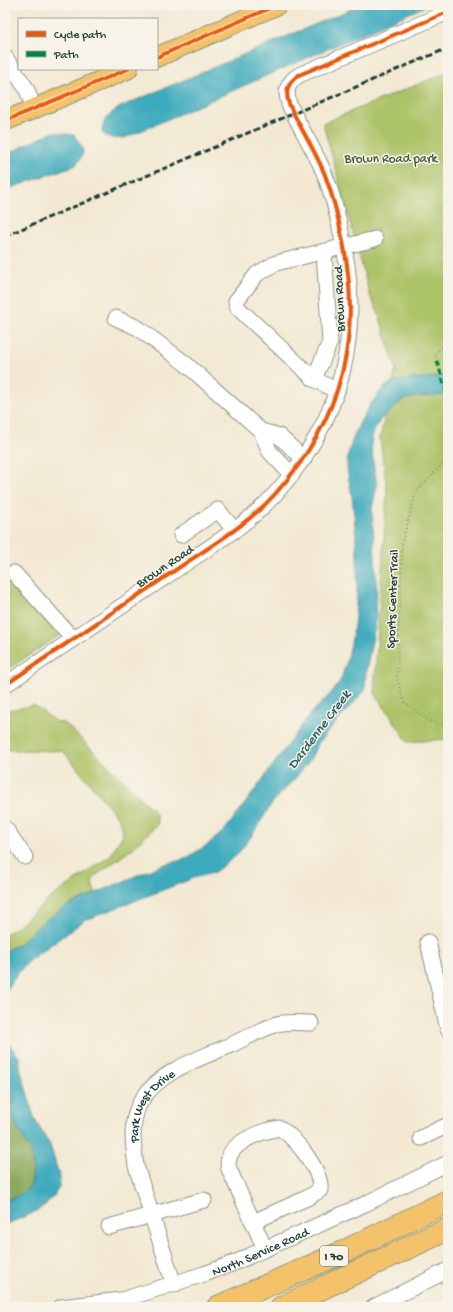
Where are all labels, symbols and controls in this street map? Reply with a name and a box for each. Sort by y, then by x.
legend [18,18,158,70]
text: Cycle path [54,29,107,43]
text: Path [53,49,79,63]
park label: Brown Road park [344,152,439,167]
street label: Brown Road [332,264,349,333]
street label: Brown Road [133,542,198,592]
street label: Sports Center Trail [384,549,403,649]
water label: Dardenne Creek [285,686,356,773]
street label: Park West Drive [128,1067,179,1144]
street label: North Service Road [210,1225,313,1280]
road number: I 70 [320,1246,348,1266]

